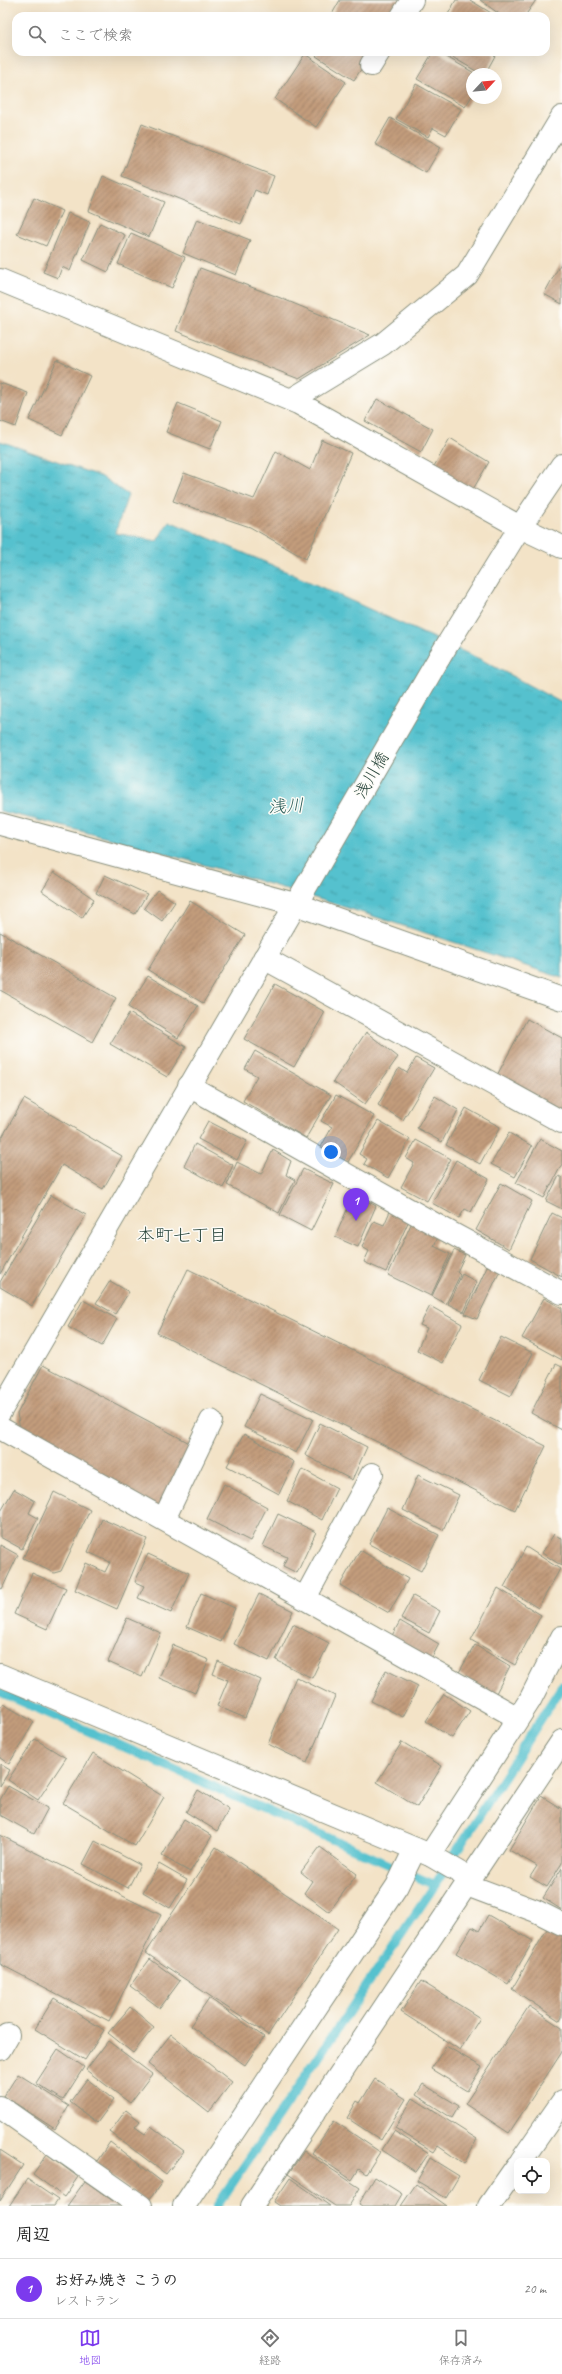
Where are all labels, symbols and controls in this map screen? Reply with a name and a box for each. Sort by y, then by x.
search box [12,12,550,56]
icon: search [26,23,48,45]
text: ここで検索 [58,26,133,45]
north arrow [466,68,502,104]
street label: 浅川橋 [350,748,393,803]
water label: 浅川 [267,794,305,818]
your location [321,1142,341,1162]
pin: 1 [343,1188,369,1221]
district label: 本町七丁目 [137,1224,227,1246]
map controls [514,2158,550,2194]
button: locate [514,2158,550,2194]
text: 周辺 [16,2224,50,2245]
text: お好み焼き こうの [54,2271,178,2290]
text: 1 [26,2281,32,2297]
text: 20 m [524,2281,546,2297]
text: レストラン [54,2293,120,2309]
tab: 地図 [79,2327,101,2367]
tab: 経路 [259,2327,281,2367]
tab: 保存済み [439,2327,483,2367]

